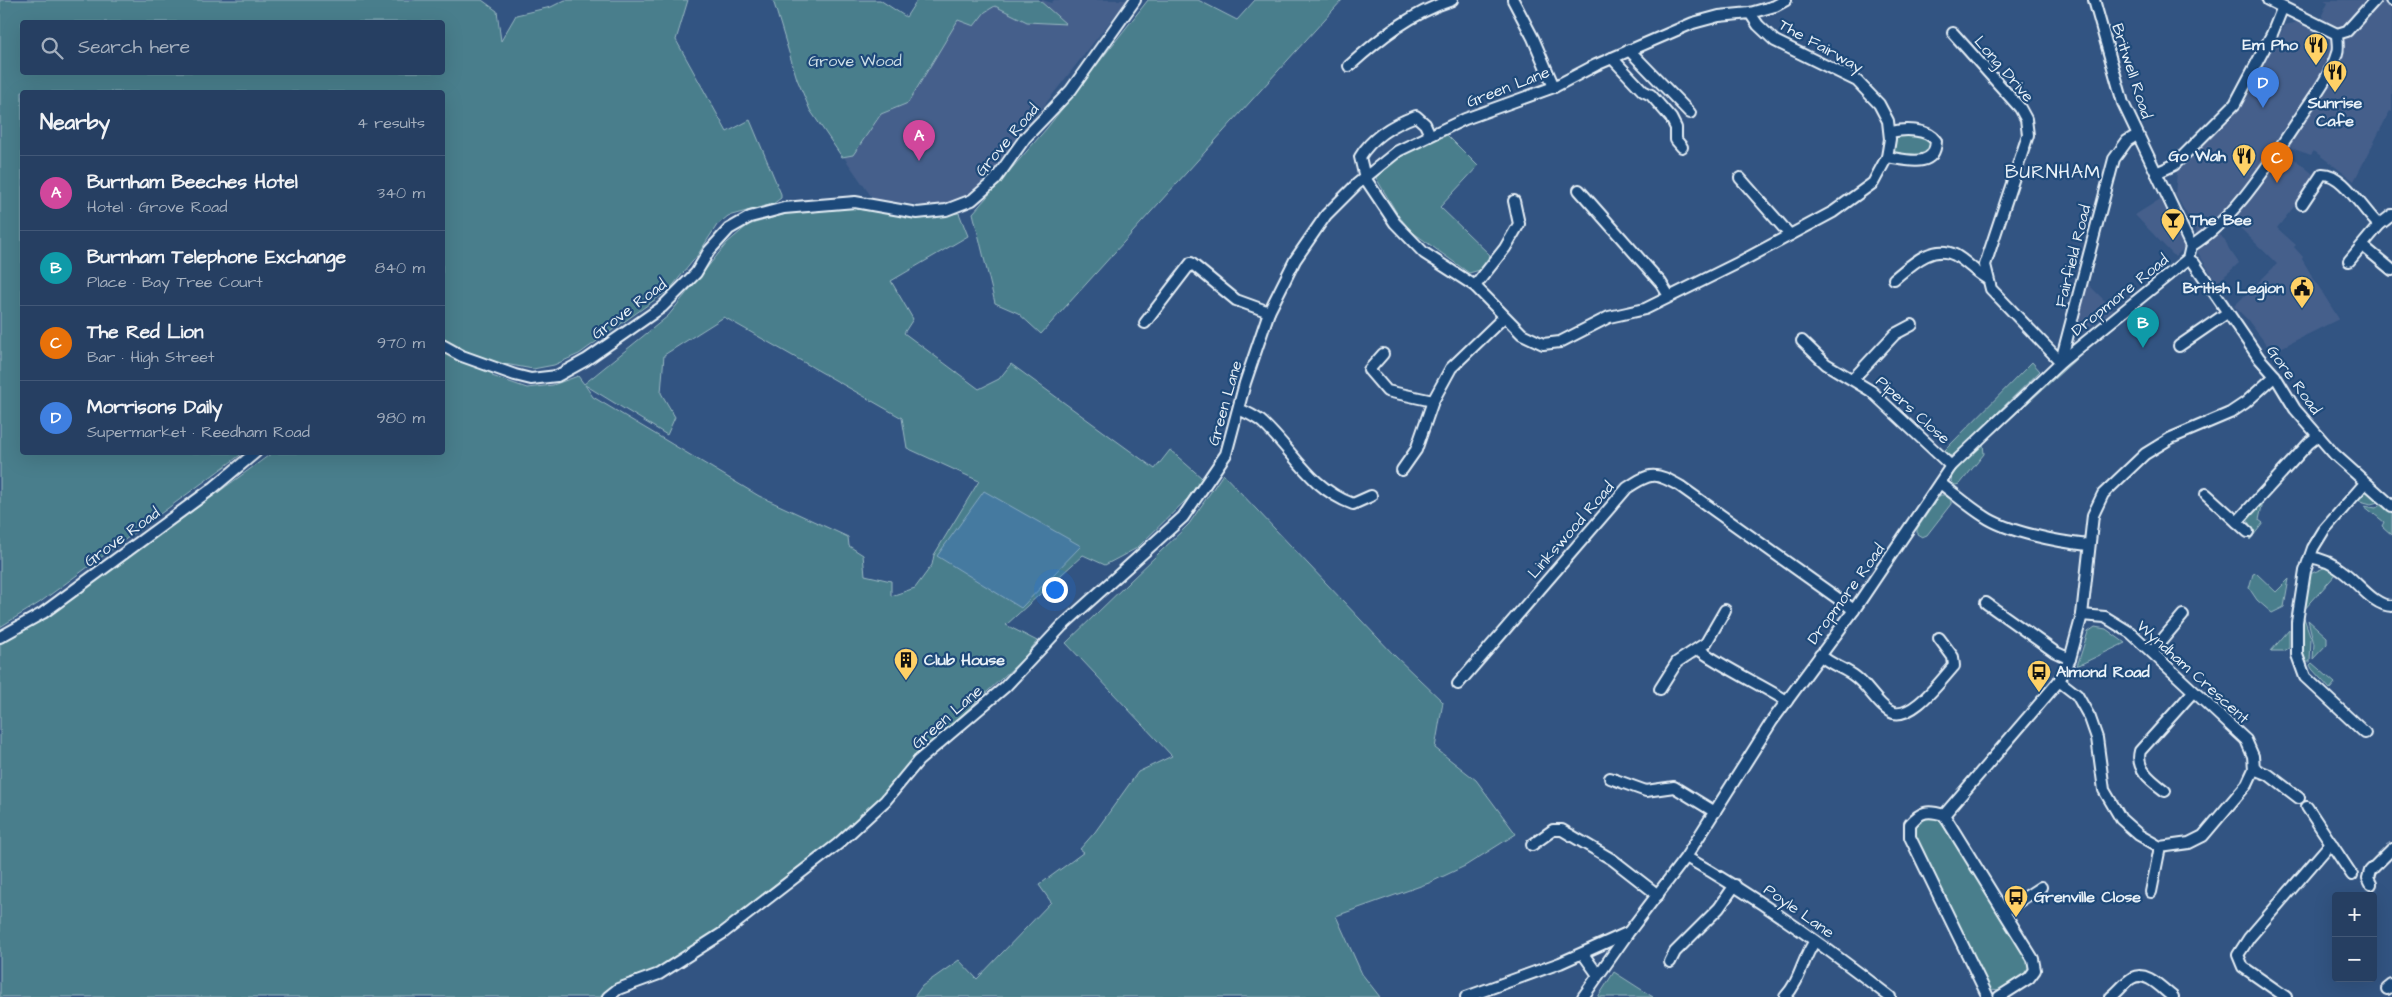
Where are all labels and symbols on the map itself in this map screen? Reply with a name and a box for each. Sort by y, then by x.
street label: The Fairway [1774,14,1867,79]
street label: Britwell Road [2106,21,2158,121]
street label: Long Drive [1968,31,2039,108]
restaurant icon: Em Pho [2303,32,2329,66]
place label: Em Pho [2243,34,2299,56]
park label: Grove Wood [808,50,902,72]
restaurant icon: Sunrise Cafe [2322,59,2348,93]
street label: Green Lane [1463,61,1553,113]
pin: D [2247,67,2279,108]
place label: Sunrise Cafe [2307,92,2363,132]
street label: Grove Road [970,99,1044,181]
pin: A [903,120,935,161]
pin: C [2261,142,2293,183]
restaurant icon: Go Wah [2231,143,2257,177]
place label: Go Wah [2168,145,2227,167]
district label: BURNHAM [2005,159,2101,186]
street label: Fairfield Road [2050,202,2096,310]
bar icon: The Bee [2160,207,2186,241]
place label: The Bee [2189,209,2252,231]
street label: Dropmore Road [2067,249,2173,341]
street label: Grove Road [587,273,671,345]
public building icon: British Legion [2289,275,2315,309]
place label: British Legion [2183,277,2284,301]
pin: B [2127,307,2159,348]
street label: Gore Road [2261,341,2327,419]
street label: Green Lane [1202,358,1248,448]
street label: Pipers Close [1871,371,1955,450]
street label: Linkswood Road [1523,477,1619,583]
street label: Grove Road [80,502,164,572]
street label: Dropmore Road [1802,539,1890,649]
your location [1042,577,1068,603]
street label: Wyndham Crescent [2131,615,2255,730]
building icon: Club House [893,647,919,681]
place label: Club House [924,649,1005,671]
bus stop icon: Almond Road [2026,659,2052,693]
place label: Almond Road [2056,661,2150,683]
street label: Green Lane [907,680,987,754]
street label: Poyle Lane [1759,879,1839,944]
bus stop icon: Grenville Close [2003,884,2029,918]
place label: Grenville Close [2034,886,2141,908]

